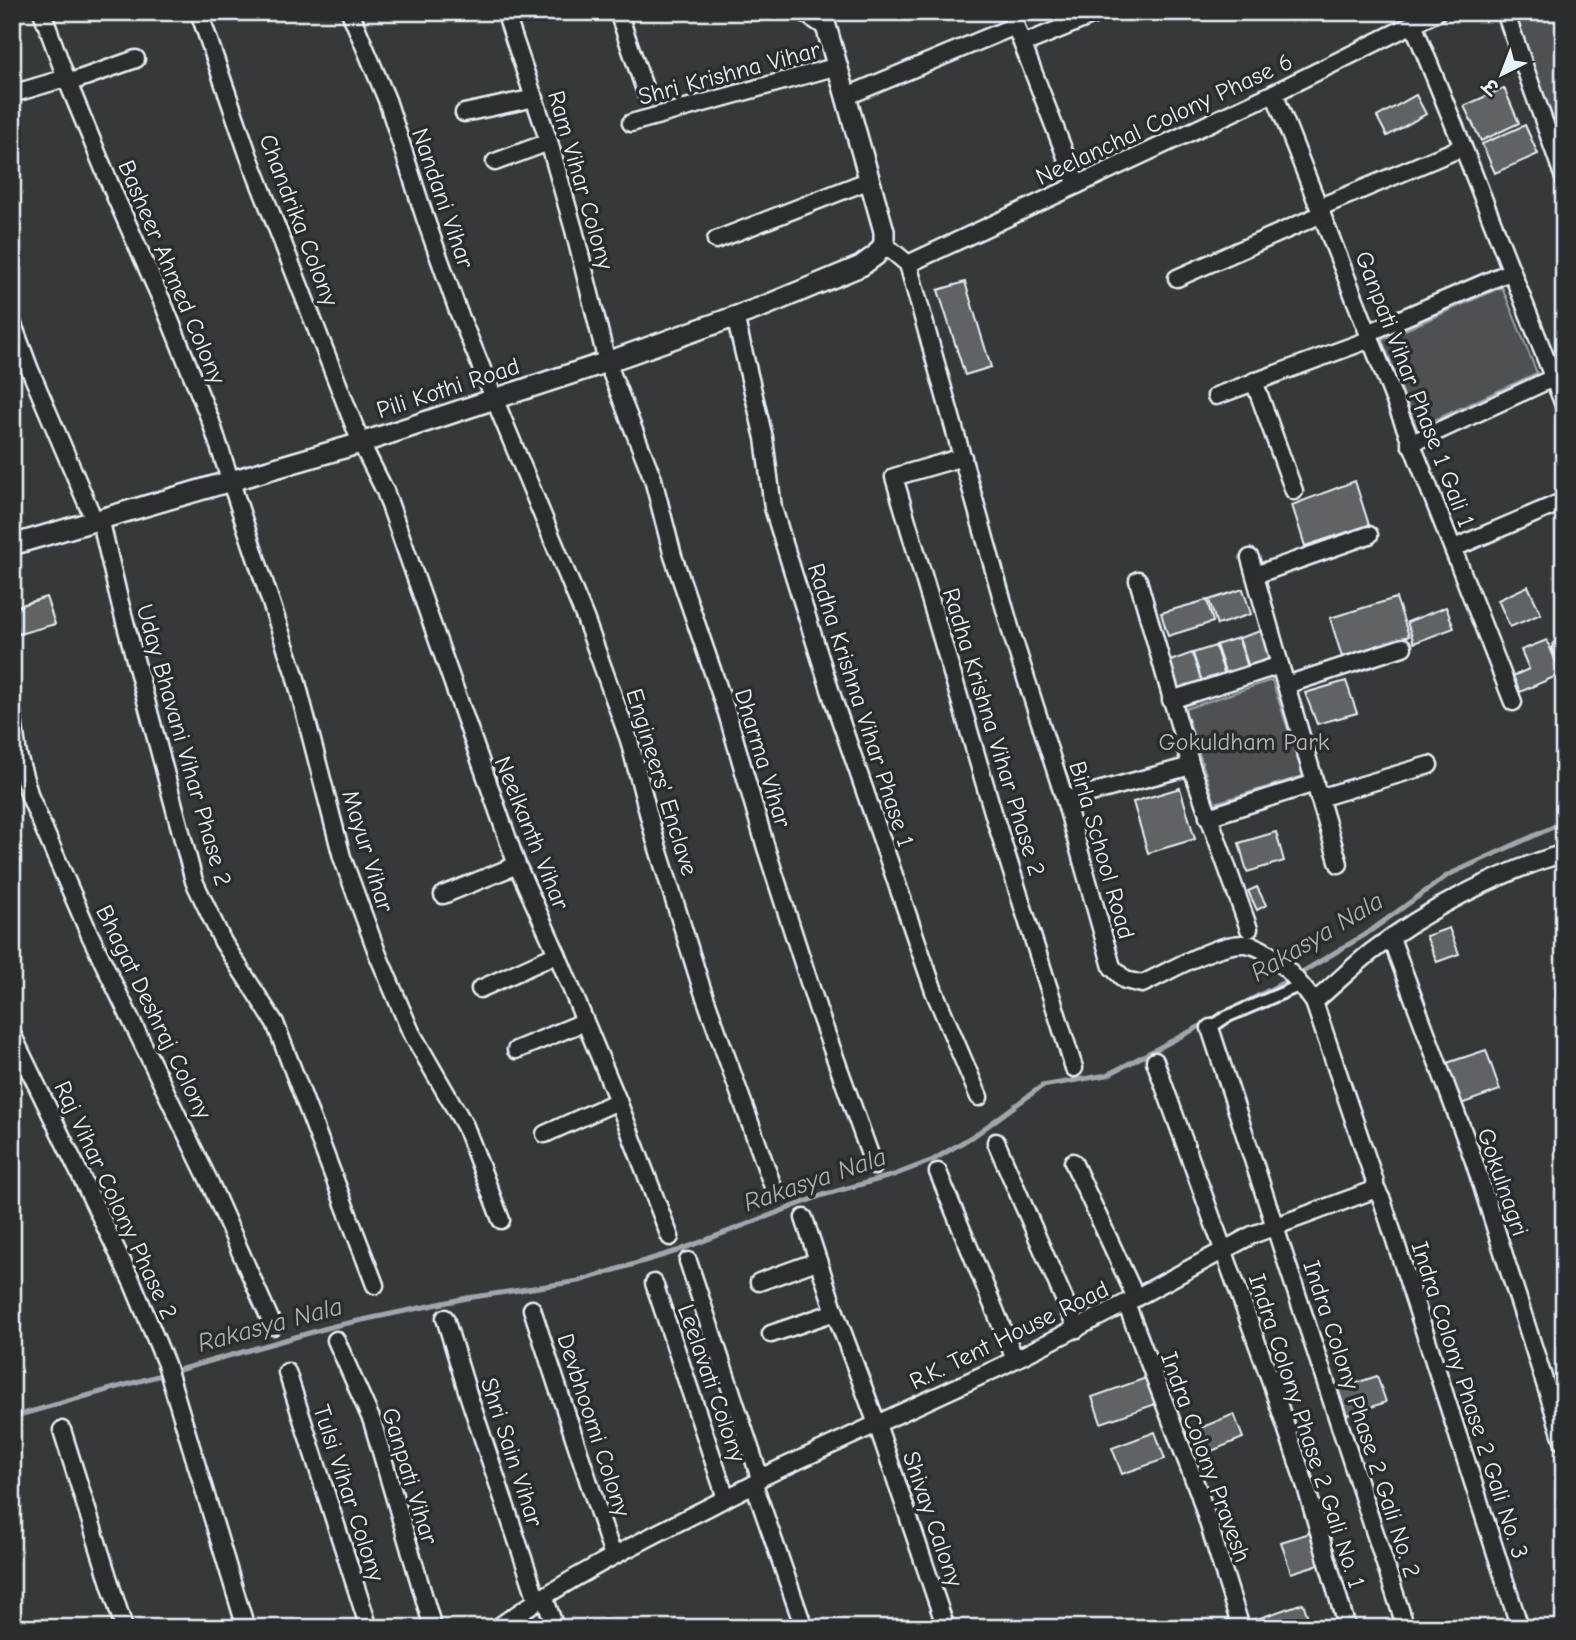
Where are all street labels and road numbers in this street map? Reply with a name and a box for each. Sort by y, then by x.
street label: Shri Krishna Vihar [635,35,823,111]
street label: Neelanchal Colony Phase 6 [1031,47,1297,191]
street label: Ram Vihar Colony [542,87,620,273]
street label: Nandani Vihar [406,124,480,272]
street label: Chandrika Colony [253,130,345,310]
street label: Basheer Ahmed Colony [112,156,232,388]
street label: Ganpati Vihar Phase 1 Gali 1 [1349,247,1481,531]
street label: Pili Kothi Road [373,352,523,424]
street label: Radha Krishna Vihar Phase 1 [802,560,920,850]
street label: Radha Krishna Vihar Phase 2 [937,585,1051,879]
street label: Uday Bhavani Vihar Phase 2 [130,601,238,889]
street label: Engineers' Enclave [620,685,704,879]
street label: Dharma Vihar [729,685,797,831]
street label: Neelkanth Vihar [489,752,576,914]
street label: Birla School Road [1063,758,1141,942]
street label: Mayur Vihar [336,787,400,916]
street label: Bhagat Deshraj Colony [90,900,218,1124]
street label: Raj Vihar Colony Phase 2 [48,1076,184,1324]
street label: Gokulnagri [1471,1124,1535,1240]
street label: Indra Colony Phase 2 Gali No. 3 [1405,1238,1535,1562]
street label: Indra Colony Phase 2 Gali No. 2 [1297,1257,1427,1581]
street label: Indra Colony Phase 2 Gali No. 1 [1243,1270,1371,1592]
street label: R.K. Tent House Road [905,1275,1113,1395]
street label: Leelavati Colony [672,1300,752,1466]
street label: Devbhoomi Colony [551,1330,637,1520]
street label: Indra Colony Pravesh [1155,1348,1257,1566]
street label: Shri Sain Vihar [475,1374,549,1530]
street label: Tulsi Vihar Colony [307,1401,391,1585]
street label: Ganpati Vihar [376,1404,444,1548]
street label: Shivay Calony [897,1448,969,1591]

